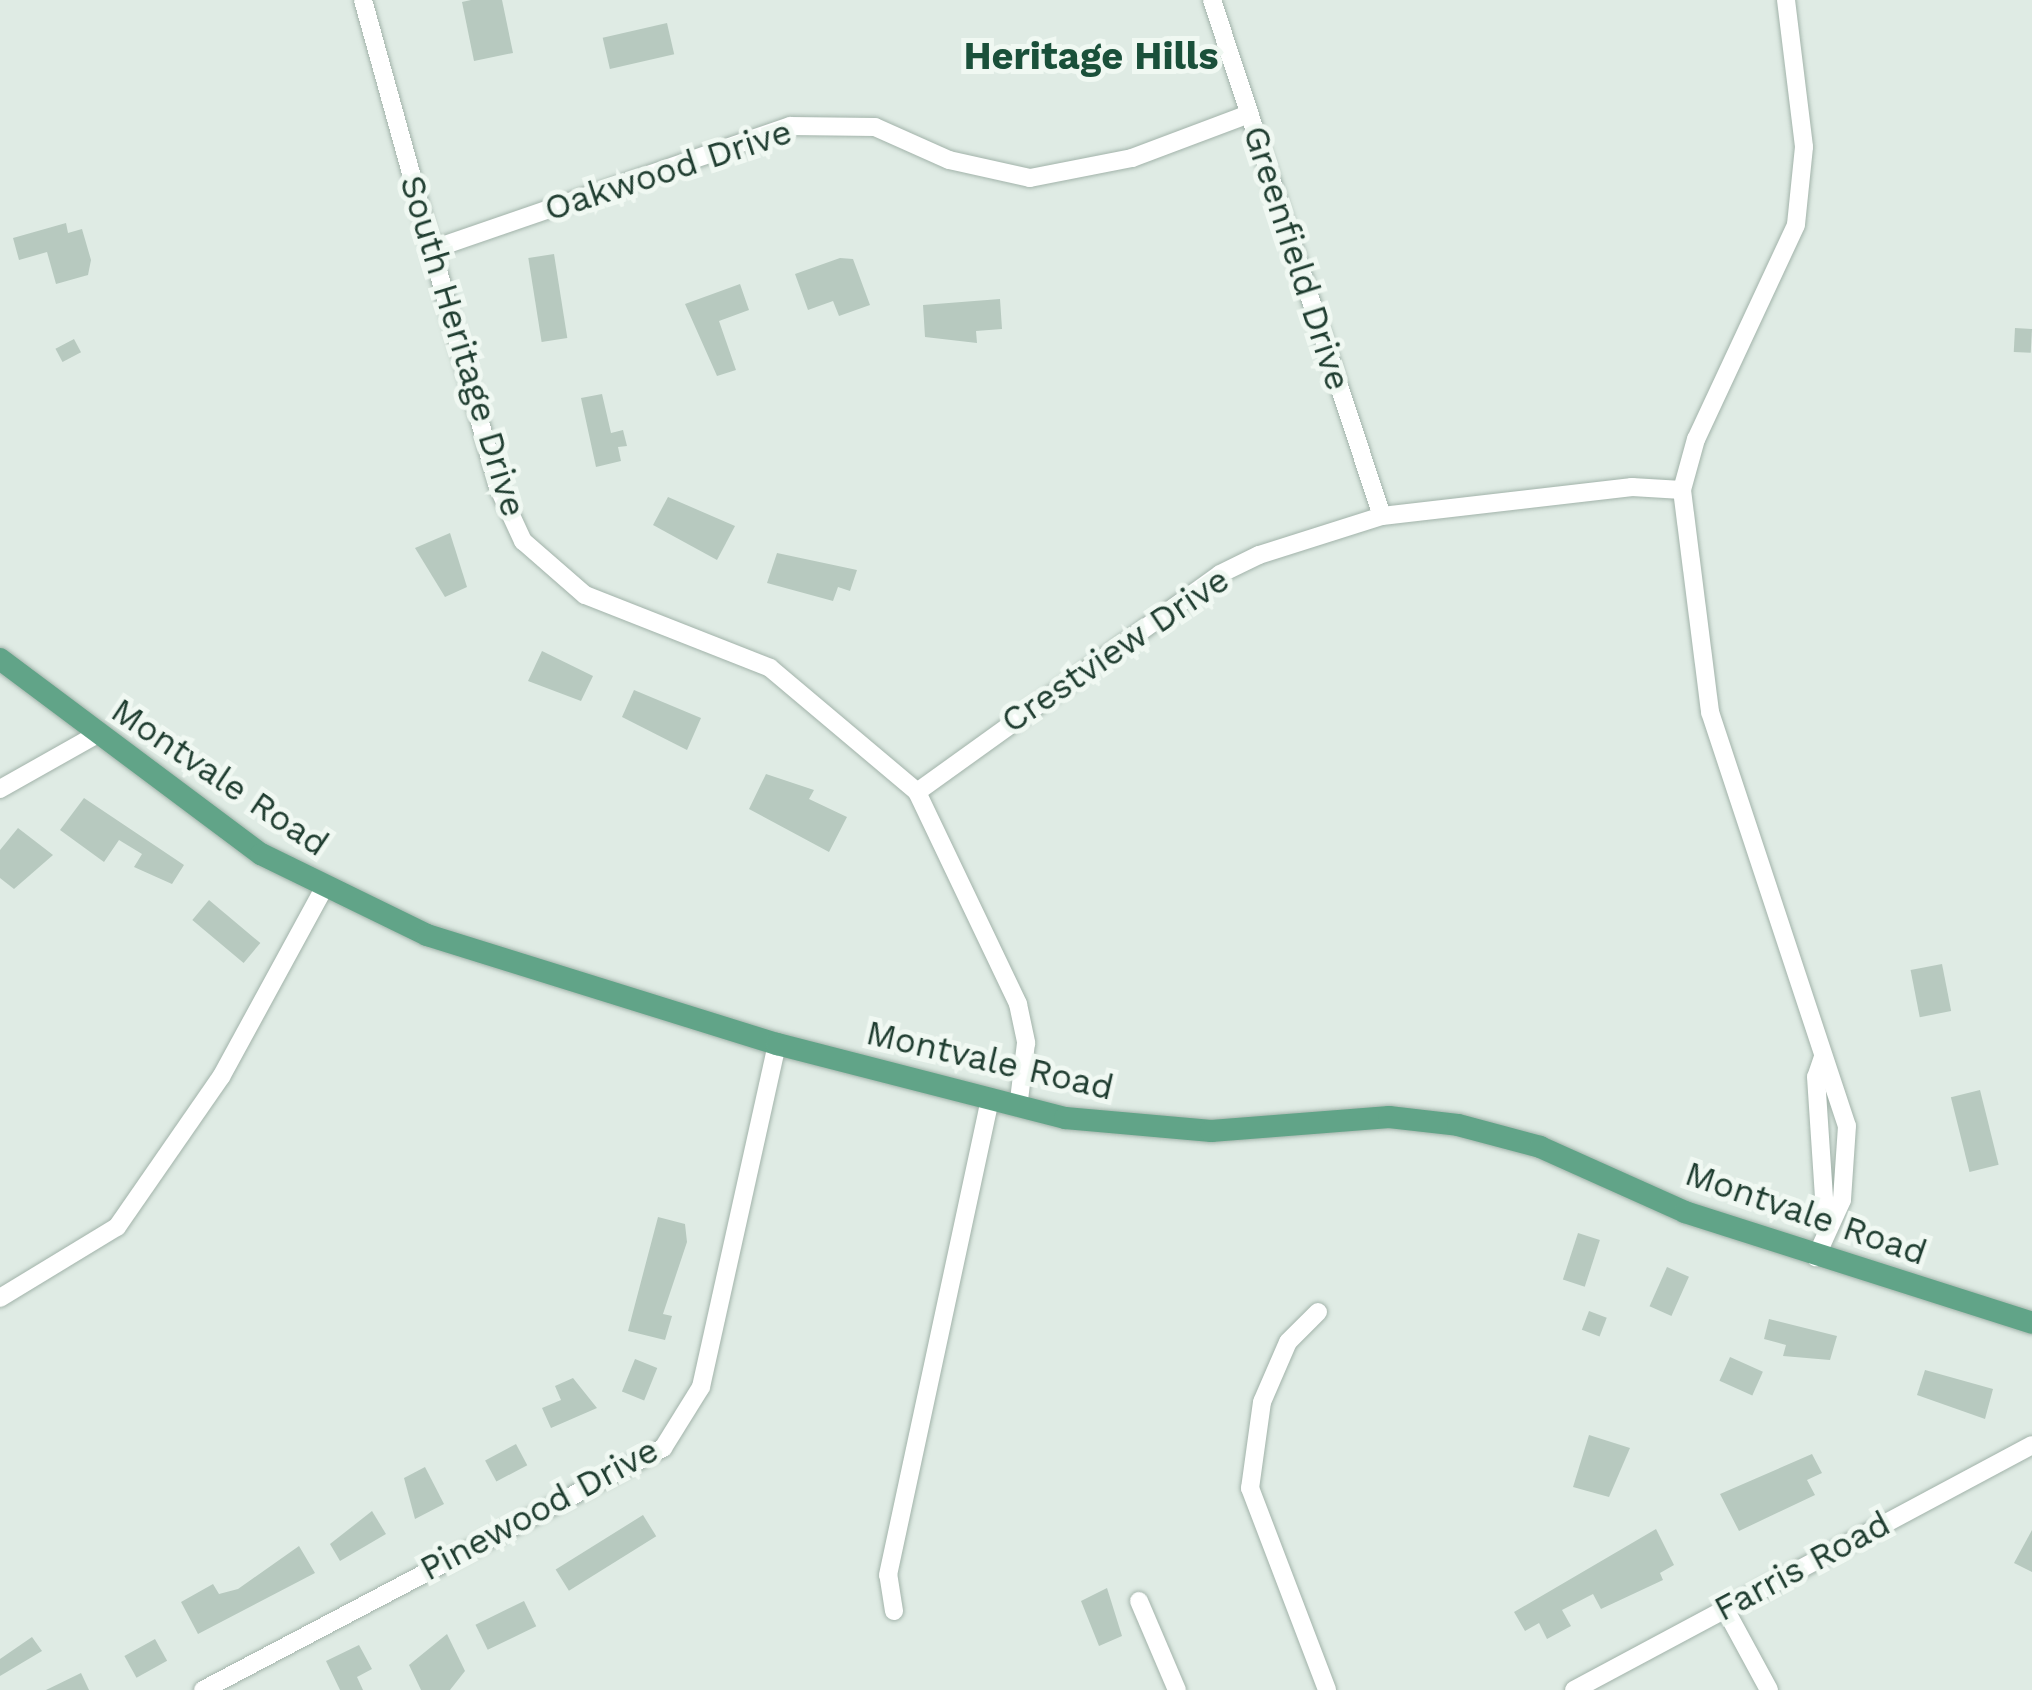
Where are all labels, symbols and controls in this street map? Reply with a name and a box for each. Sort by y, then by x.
district label: Heritage Hills [963,34,1219,80]
street label: Oakwood Drive [539,110,797,230]
street label: Greenfield Drive [1234,120,1360,396]
street label: South Heritage Drive [391,170,535,522]
street label: Crestview Drive [993,558,1237,742]
street label: Montvale Road [104,689,336,865]
street label: Montvale Road [862,1011,1118,1109]
street label: Montvale Road [1680,1152,1932,1274]
street label: Pinewood Drive [413,1429,665,1589]
street label: Farris Road [1707,1502,1897,1630]

